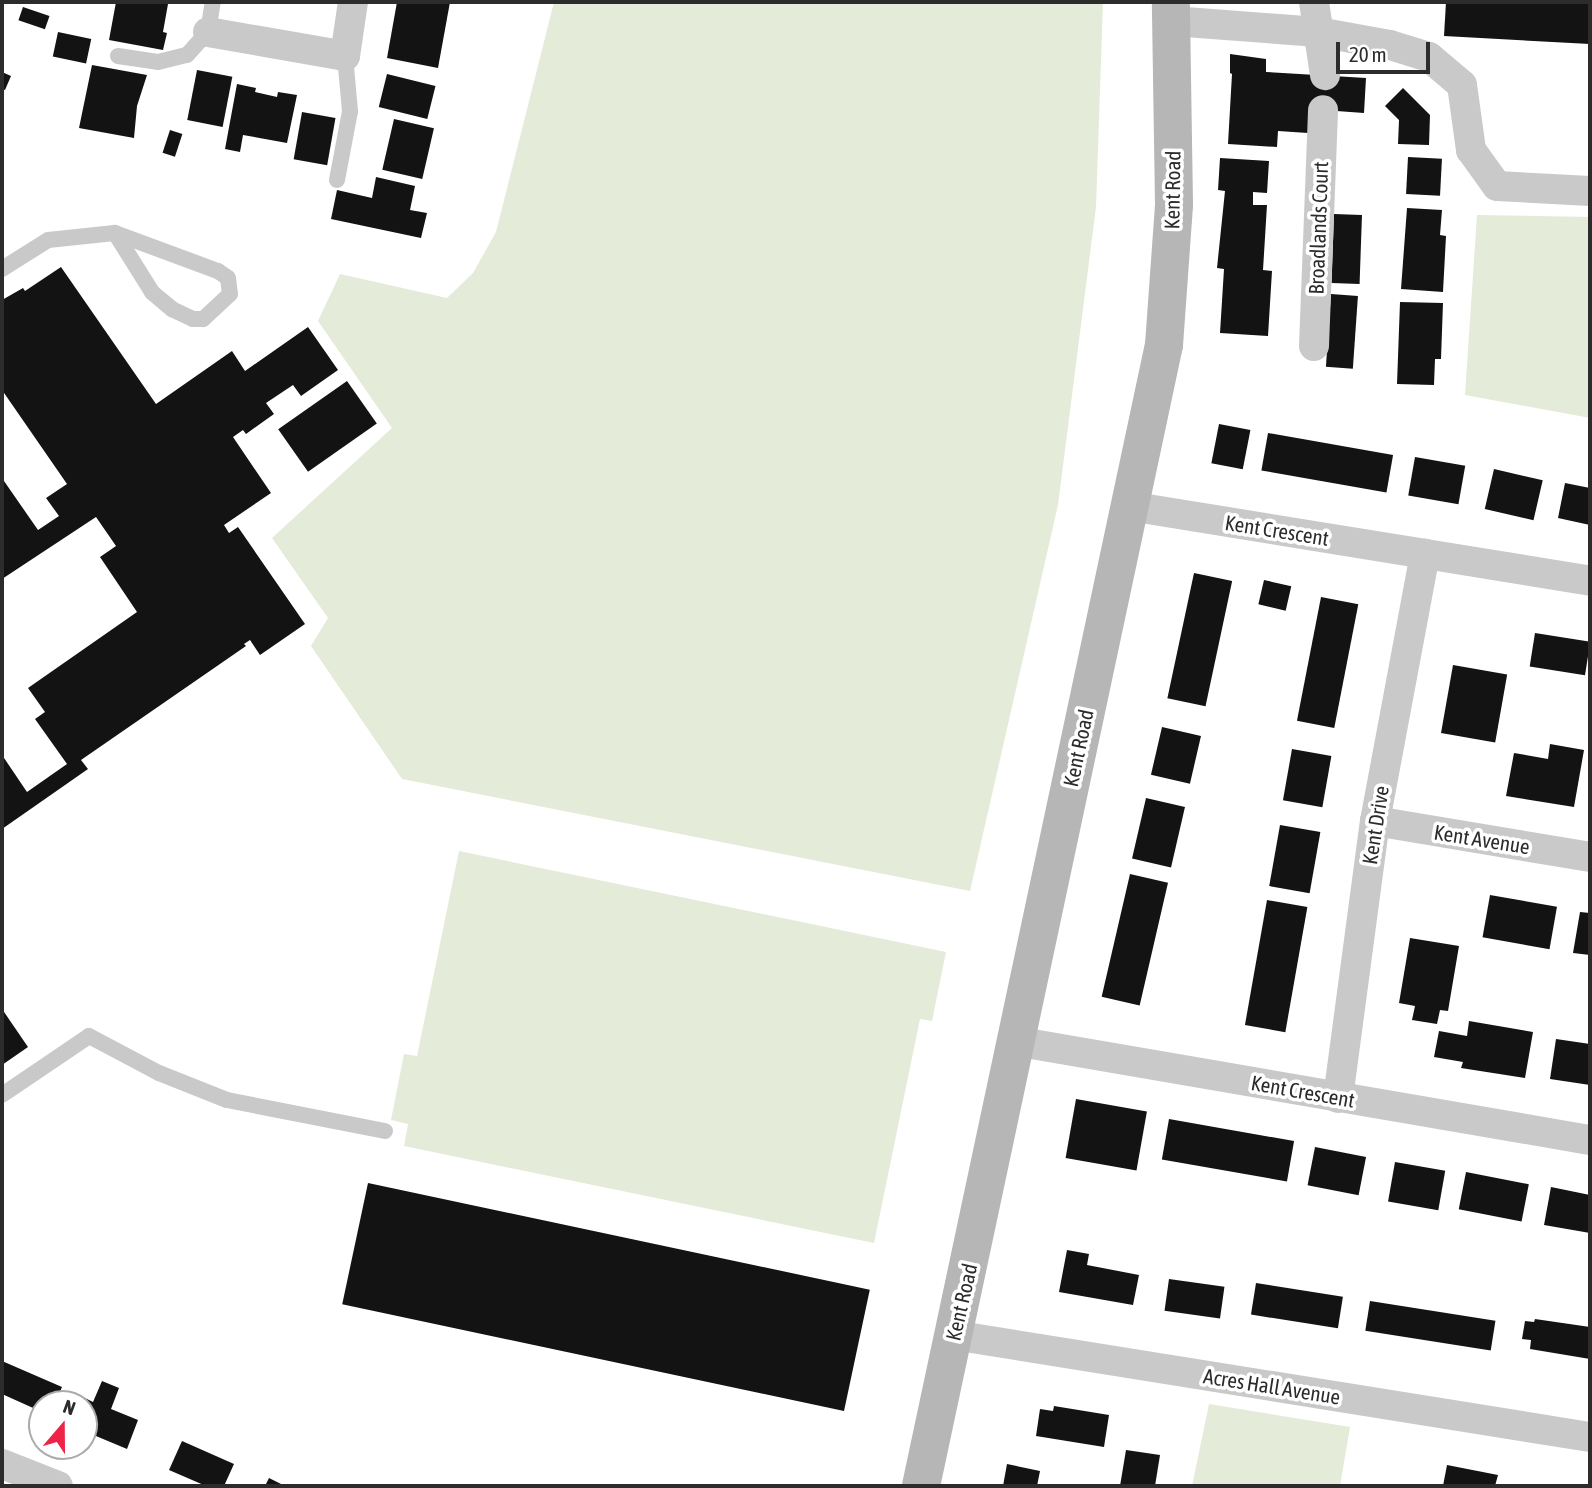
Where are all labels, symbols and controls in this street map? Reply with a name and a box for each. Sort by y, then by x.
scale bar [1340,28,1434,72]
text: 20 m [1349,42,1387,66]
street label: Kent Road [1159,150,1185,230]
street label: Broadlands Court [1303,161,1333,295]
street label: Kent Crescent [1223,509,1331,551]
street label: Kent Road [1058,707,1098,789]
street label: Kent Drive [1356,784,1394,866]
street label: Kent Avenue [1432,819,1532,859]
street label: Kent Crescent [1249,1070,1357,1112]
street label: Kent Road [940,1261,982,1343]
street label: Acres Hall Avenue [1202,1363,1342,1409]
north arrow [28,1390,98,1460]
text: N [60,1395,79,1419]

